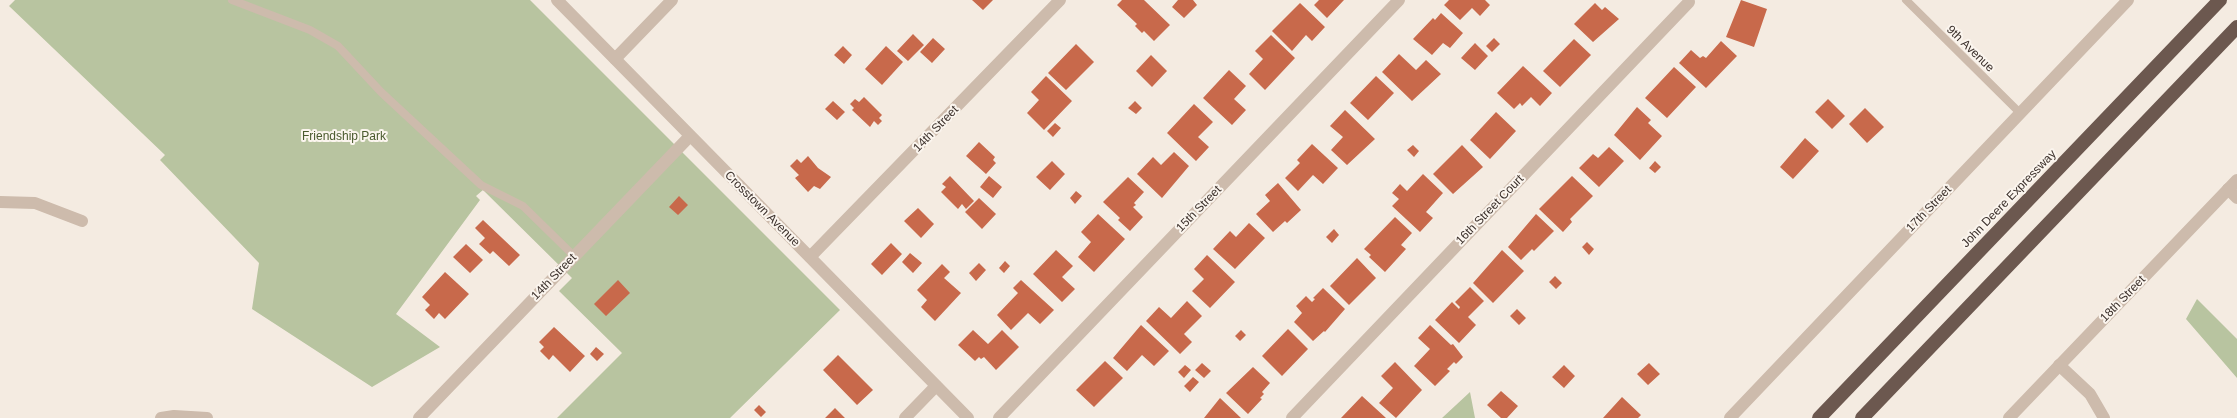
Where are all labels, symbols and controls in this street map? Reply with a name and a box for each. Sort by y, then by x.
street label: 9th Avenue [1943,23,1997,75]
street label: 14th Street [910,103,962,155]
park label: Friendship Park [302,130,386,144]
street label: John Deere Expressway [1959,147,2059,251]
street label: Crosstown Avenue [721,168,803,250]
street label: 16th Street Court [1453,172,1527,248]
street label: 15th Street [1173,183,1225,235]
street label: 17th Street [1903,183,1955,235]
street label: 14th Street [528,251,580,303]
street label: 18th Street [2097,273,2149,325]

